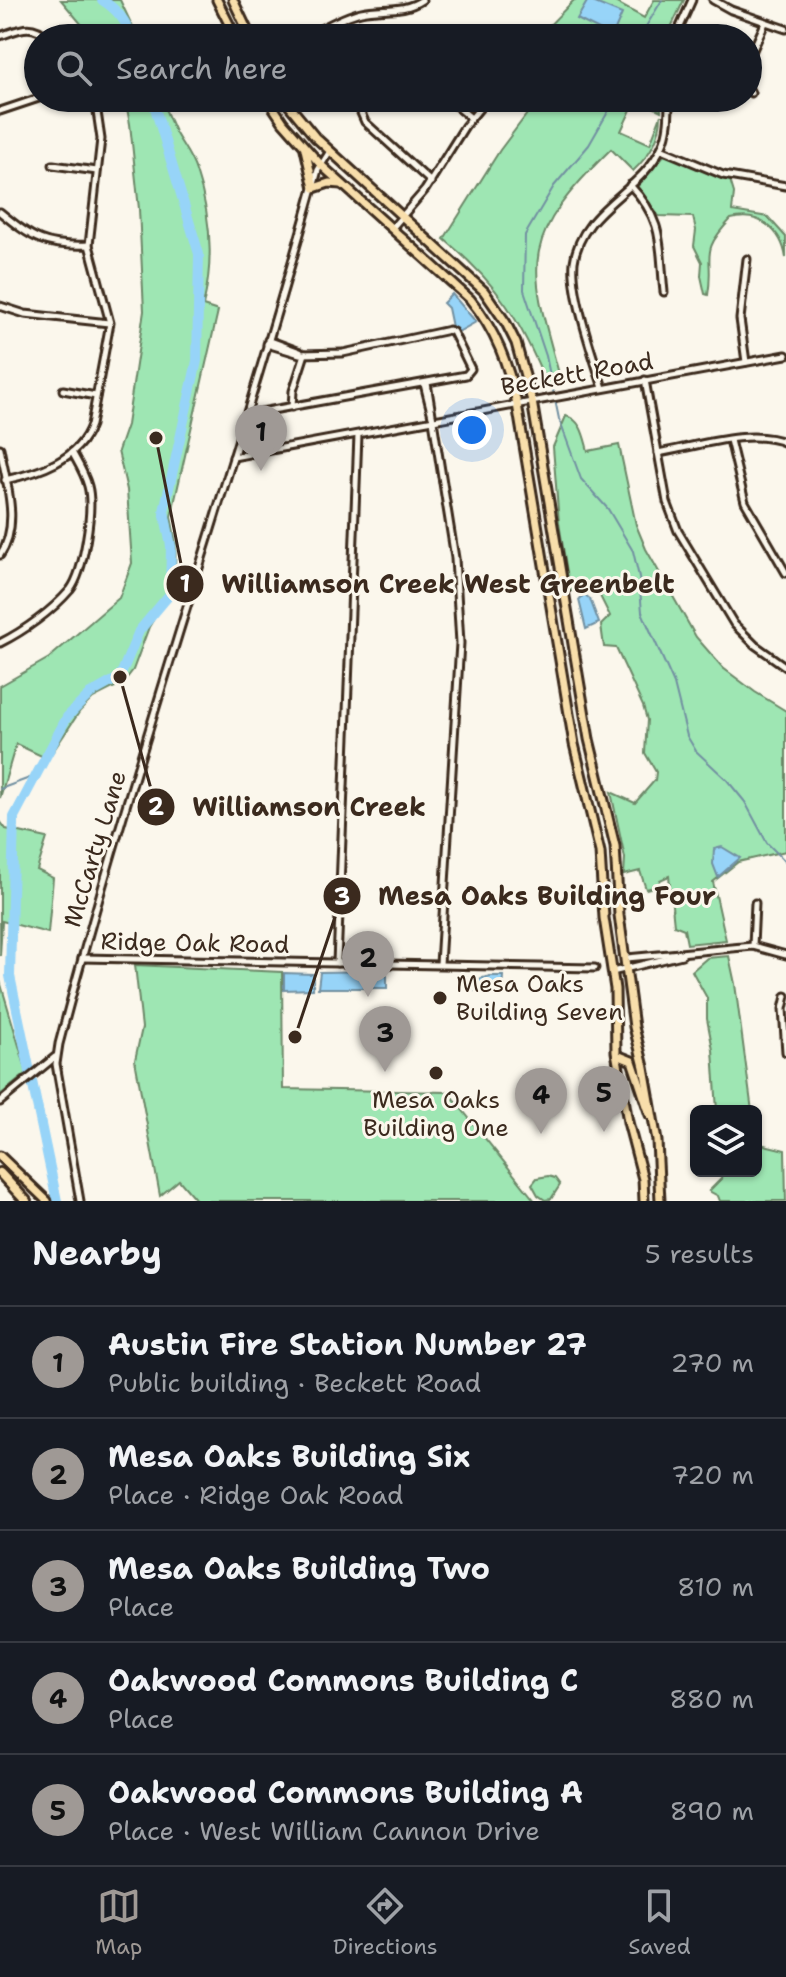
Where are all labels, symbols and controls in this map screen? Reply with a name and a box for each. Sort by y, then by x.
search box [24,24,762,112]
icon: search [52,46,96,90]
text: Search here [116,48,287,89]
street label: Beckett Road [498,345,656,403]
pin: 1 [235,405,287,471]
your location [452,410,492,450]
callout: Williamson Creek West Greenbelt [165,559,690,609]
text: Williamson Creek West Greenbelt [221,566,675,601]
text: 1 [180,568,190,600]
street label: McCarty Lane [56,767,134,931]
callout: Williamson Creek [136,782,442,832]
text: Williamson Creek [192,789,426,824]
text: 2 [148,791,165,823]
callout: Mesa Oaks Building Four [322,871,732,921]
text: Mesa Oaks Building Four [378,878,716,913]
text: 3 [334,881,350,913]
street label: Ridge Oak Road [100,925,290,961]
pin: 2 [342,931,394,997]
place label: Mesa Oaks Building Seven [456,968,623,1028]
marker: Mesa Oaks Building Seven [431,989,449,1007]
pin: 3 [359,1006,411,1072]
marker: Mesa Oaks Building One [427,1064,445,1082]
pin: 5 [578,1066,630,1132]
pin: 4 [515,1068,567,1134]
place label: Mesa Oaks Building One [363,1084,509,1144]
map controls [690,1105,762,1177]
button: layers [690,1105,762,1177]
text: Nearby [32,1230,162,1276]
text: 5 results [645,1236,754,1271]
text: Austin Fire Station Number 27 [108,1324,587,1365]
text: 1 [52,1345,64,1380]
text: 270 m [671,1345,754,1380]
text: Public building · Beckett Road [108,1365,481,1400]
text: Mesa Oaks Building Six [108,1436,470,1477]
text: 2 [49,1457,67,1492]
text: 720 m [671,1457,754,1492]
text: Place · Ridge Oak Road [108,1477,404,1512]
text: Mesa Oaks Building Two [108,1548,490,1589]
text: 3 [49,1569,67,1604]
text: 810 m [677,1569,754,1604]
text: Place [108,1589,174,1624]
text: Oakwood Commons Building C [108,1660,578,1701]
text: 4 [49,1681,67,1716]
text: 880 m [669,1681,754,1716]
text: Place [108,1701,174,1736]
text: Oakwood Commons Building A [108,1772,583,1813]
text: 5 [50,1793,66,1828]
text: 890 m [670,1793,754,1828]
text: Place · West William Cannon Drive [108,1813,540,1848]
tab: Map [95,1884,142,1961]
tab: Directions [333,1884,438,1961]
tab: Saved [628,1884,691,1961]

